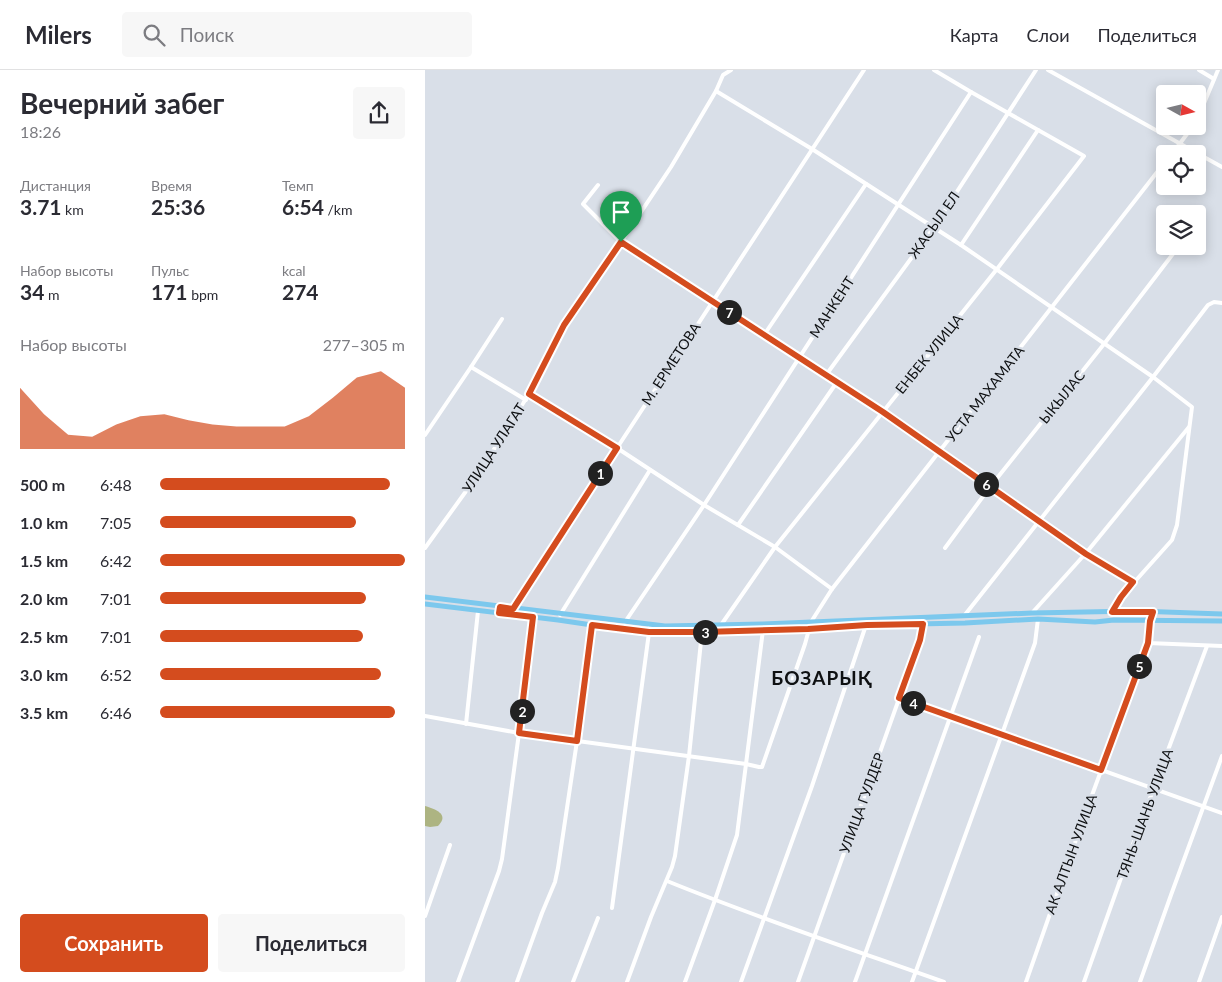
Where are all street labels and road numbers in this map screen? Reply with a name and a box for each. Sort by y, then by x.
street label: ЖАСЫЛ ЕЛ [904,188,963,261]
street label: МАНКЕНТ [806,272,858,341]
street label: ЕНБЕК УЛИЦА [891,310,966,397]
street label: М. ЕРМЕТОВА [638,319,704,408]
street label: УСТА МАХАМАТА [942,342,1028,445]
street label: ЫКЫЛАС [1035,366,1089,427]
street label: УЛИЦА УЛАГАТ [458,399,529,496]
street label: ТЯНЬ-ШАНЬ УЛИЦА [1113,746,1176,882]
street label: УЛИЦА ГУЛДЕР [835,750,888,855]
street label: АК АЛТЫН УЛИЦА [1041,791,1100,916]

